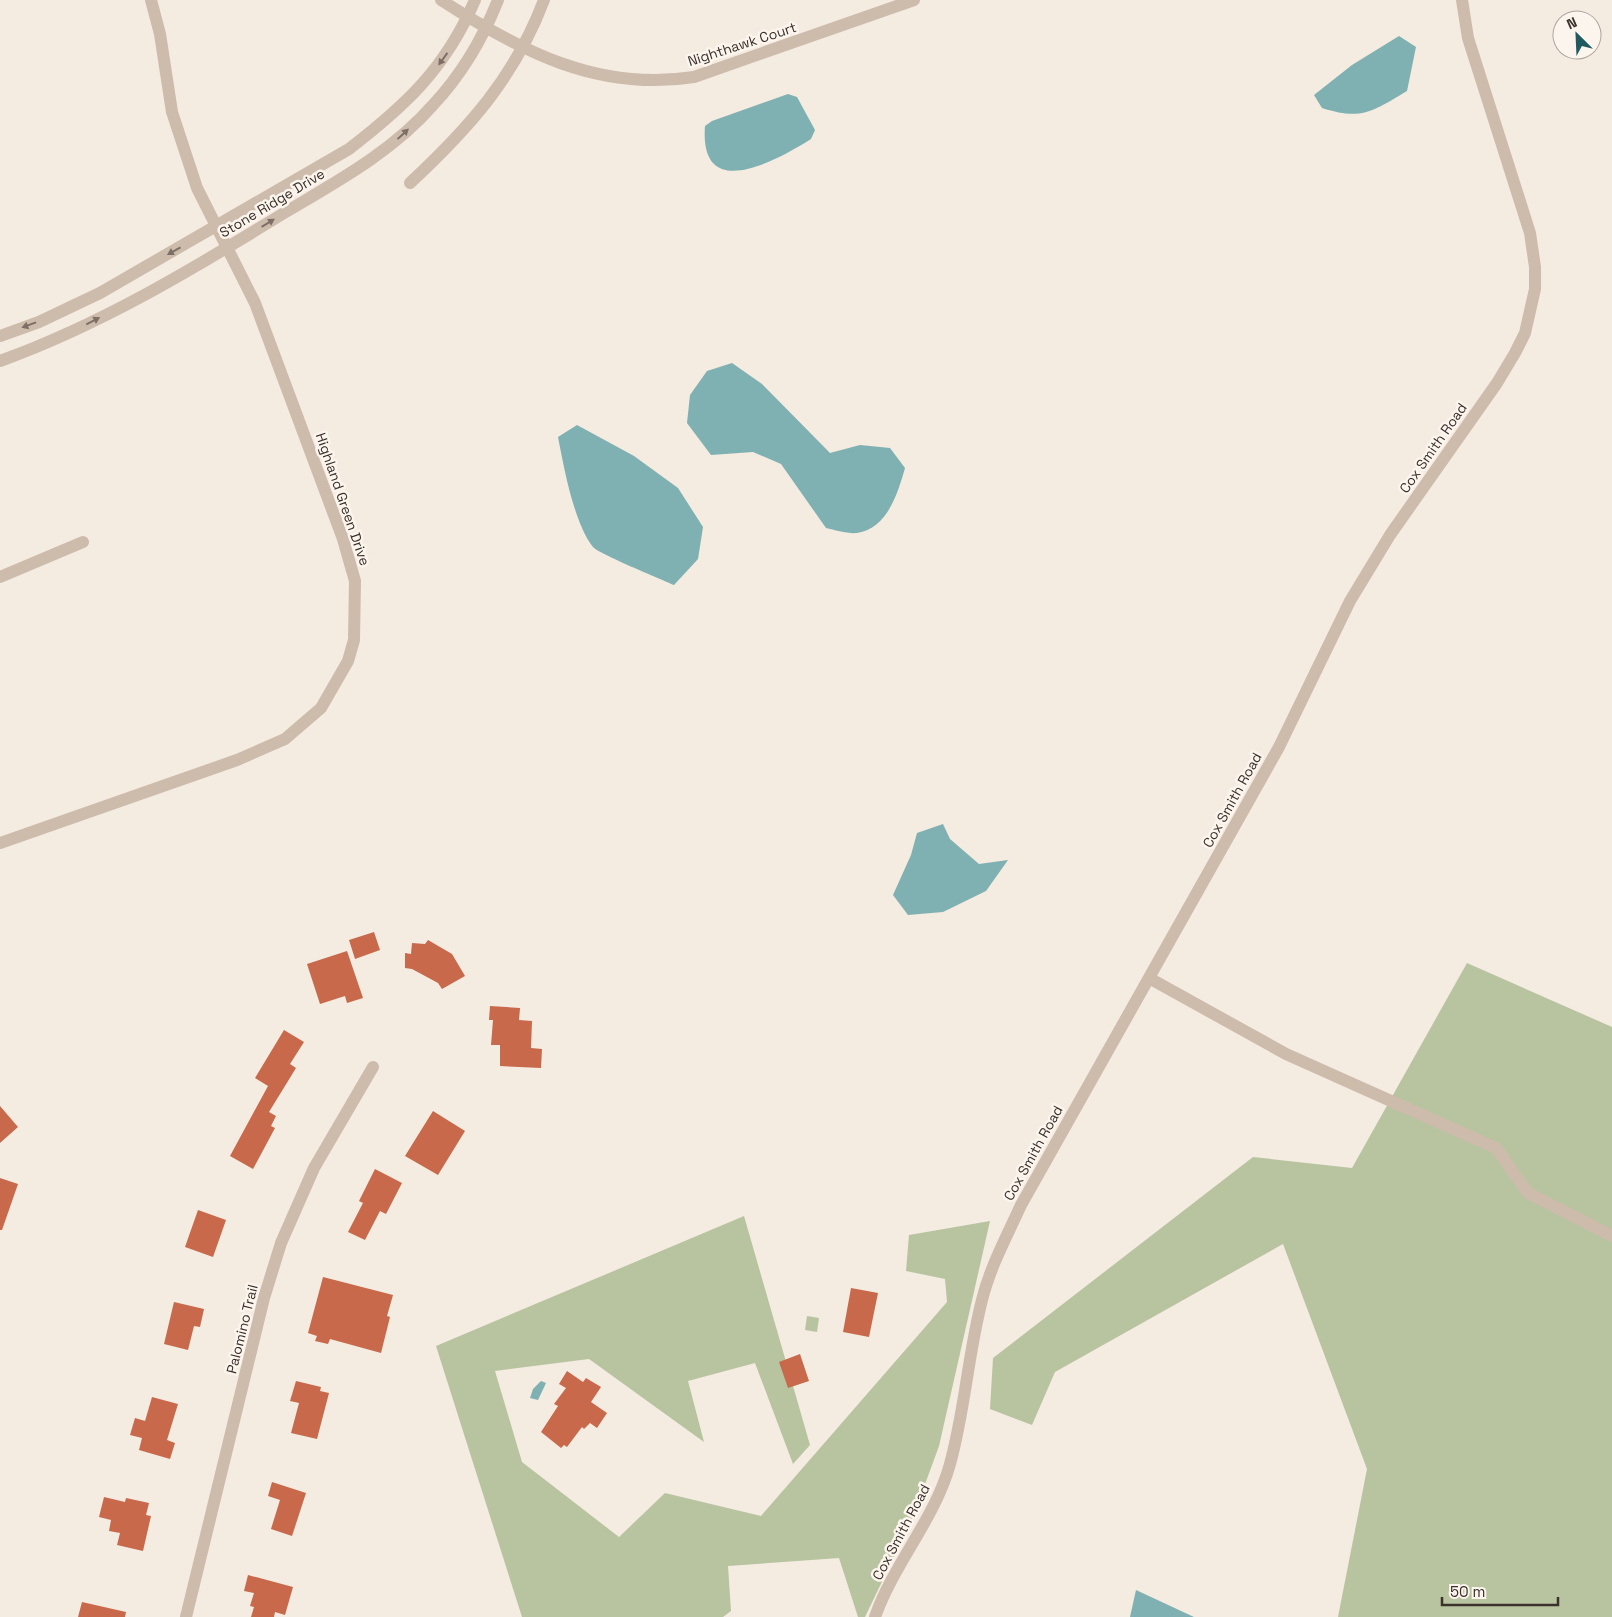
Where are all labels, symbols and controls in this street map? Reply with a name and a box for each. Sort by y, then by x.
north arrow [1552,10,1602,60]
text: N [1564,13,1580,33]
street label: Nighthawk Court [685,18,799,70]
one-way arrow [438,52,448,66]
one-way arrow [397,128,409,140]
street label: Stone Ridge Drive [216,164,328,242]
one-way arrow [262,219,275,228]
one-way arrow [167,247,180,256]
one-way arrow [86,317,100,325]
one-way arrow [21,321,36,329]
street label: Cox Smith Road [1395,399,1471,497]
street label: Highland Green Drive [312,430,374,568]
street label: Cox Smith Road [1198,749,1266,851]
street label: Cox Smith Road [999,1102,1067,1204]
street label: Palomino Trail [222,1282,262,1376]
street label: Cox Smith Road [868,1481,934,1583]
scale bar [1442,1574,1558,1606]
text: 50 m [1450,1582,1485,1601]

